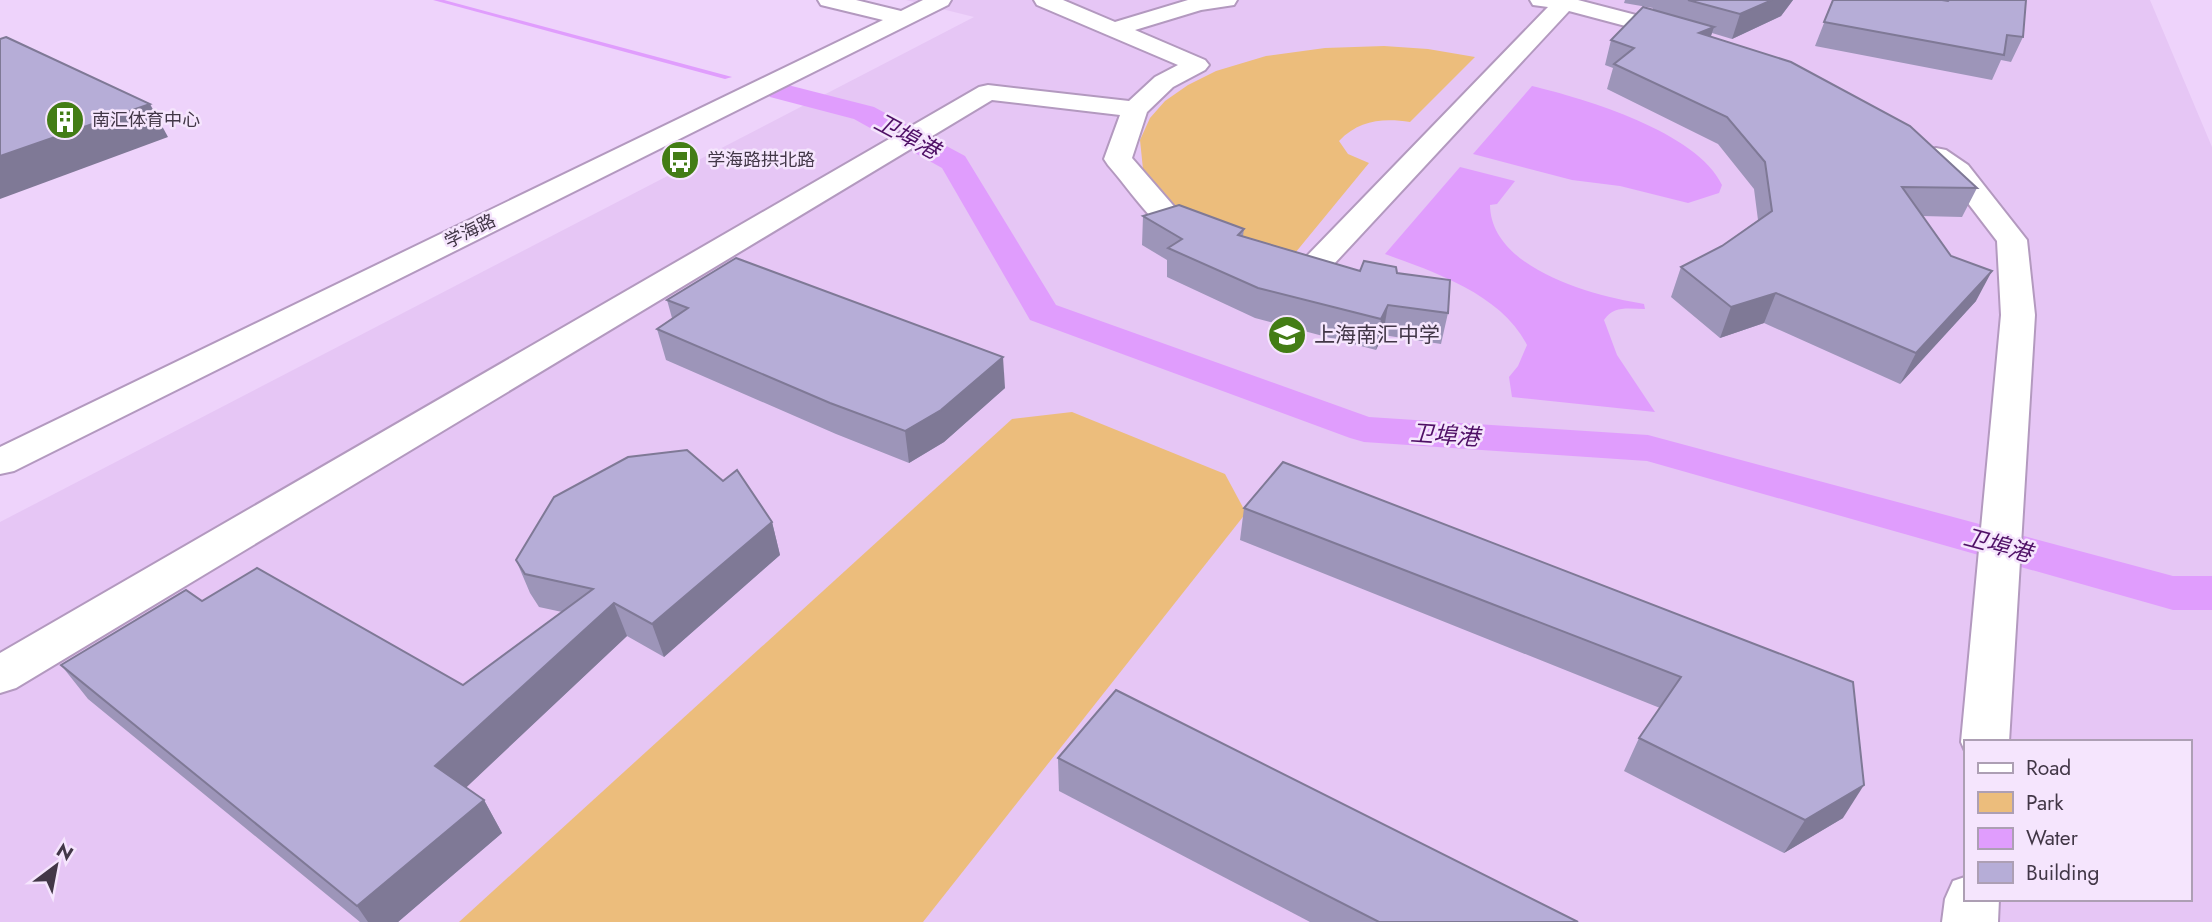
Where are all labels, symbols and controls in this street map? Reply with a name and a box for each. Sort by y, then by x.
building icon: 南汇体育中心 [44,99,86,141]
water label: 卫埠港 [869,105,948,169]
place label: 南汇体育中心 [92,107,200,133]
bus stop icon: 学海路拱北路 [659,139,701,181]
place label: 学海路拱北路 [707,147,815,173]
street label: 学海路 [440,207,500,255]
school or university icon: 上海南汇中学 [1266,314,1308,356]
place label: 上海南汇中学 [1314,320,1440,350]
water label: 卫埠港 [1409,416,1484,455]
water label: 卫埠港 [1960,520,2039,571]
legend [1964,740,2191,901]
text: Road [2026,753,2071,783]
text: Park [2026,788,2064,818]
text: Water [2026,823,2079,853]
north arrow [21,831,91,901]
text: N [51,837,78,867]
text: Building [2026,858,2099,888]

